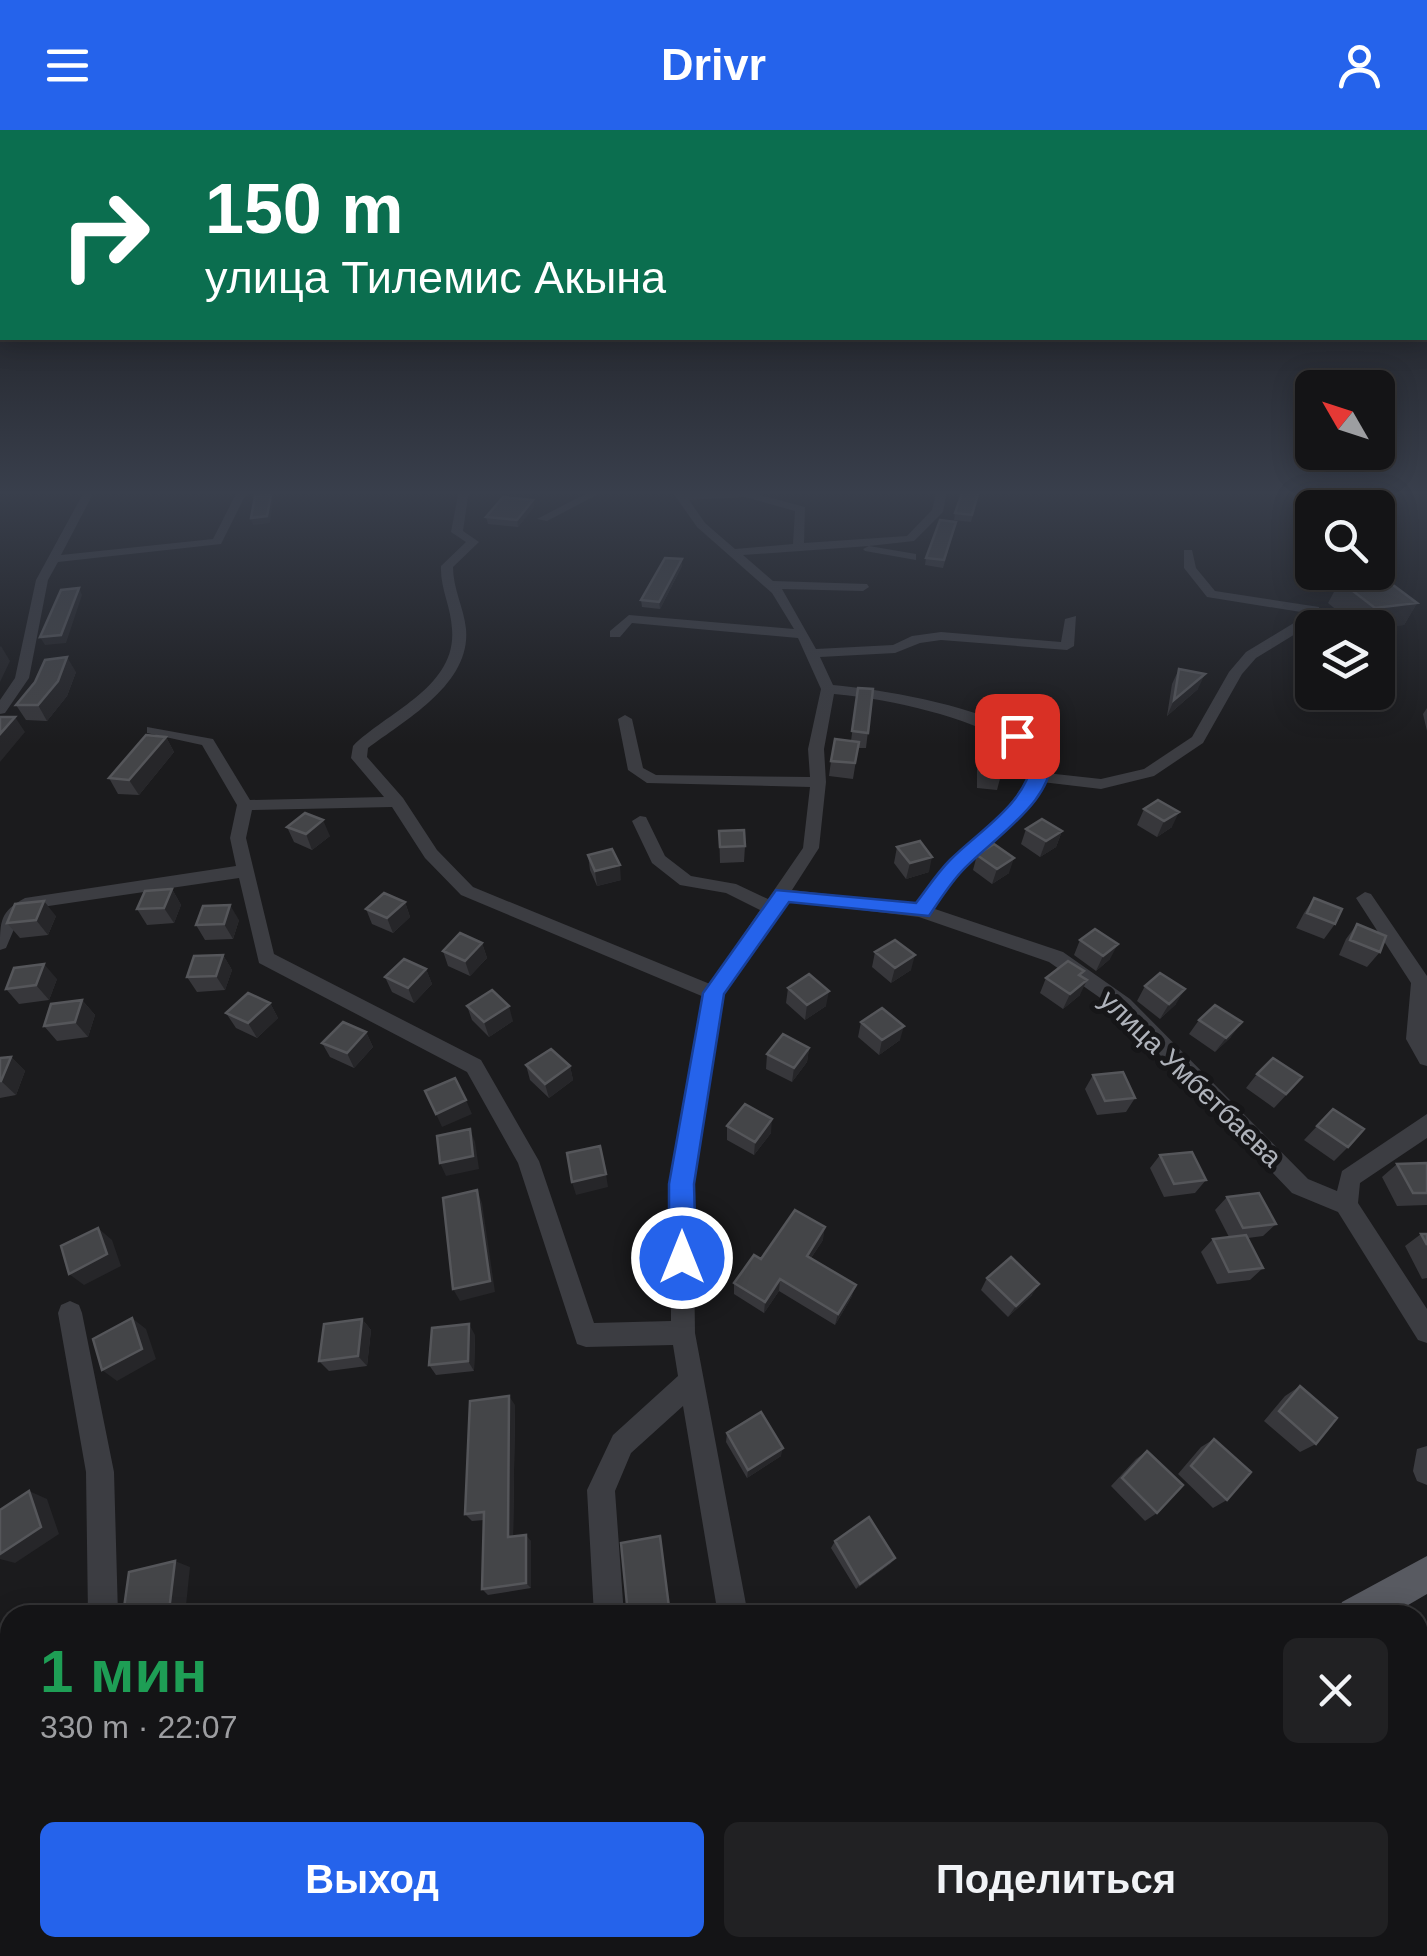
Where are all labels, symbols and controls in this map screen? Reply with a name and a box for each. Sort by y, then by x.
icon: menu [40,38,95,93]
icon: person [1332,38,1387,93]
text: Drivr [661,39,766,90]
icon: right [40,170,170,300]
text: 150 m [205,170,403,248]
text: улица Тилемис Акына [205,252,666,303]
north arrow [1295,370,1395,470]
map controls [1295,370,1395,710]
button: search [1295,490,1395,590]
button: layers [1295,610,1395,710]
pin [975,694,1060,779]
icon: arrive [990,709,1045,764]
street label: улица Умбетбаева [1094,984,1288,1173]
position arrow [630,1206,734,1310]
text: 1 мин [40,1638,208,1705]
button: close [1283,1638,1388,1743]
text: 330 m · 22:07 [40,1709,237,1745]
button: Выход [40,1822,704,1937]
button: Поделиться [724,1822,1388,1937]

